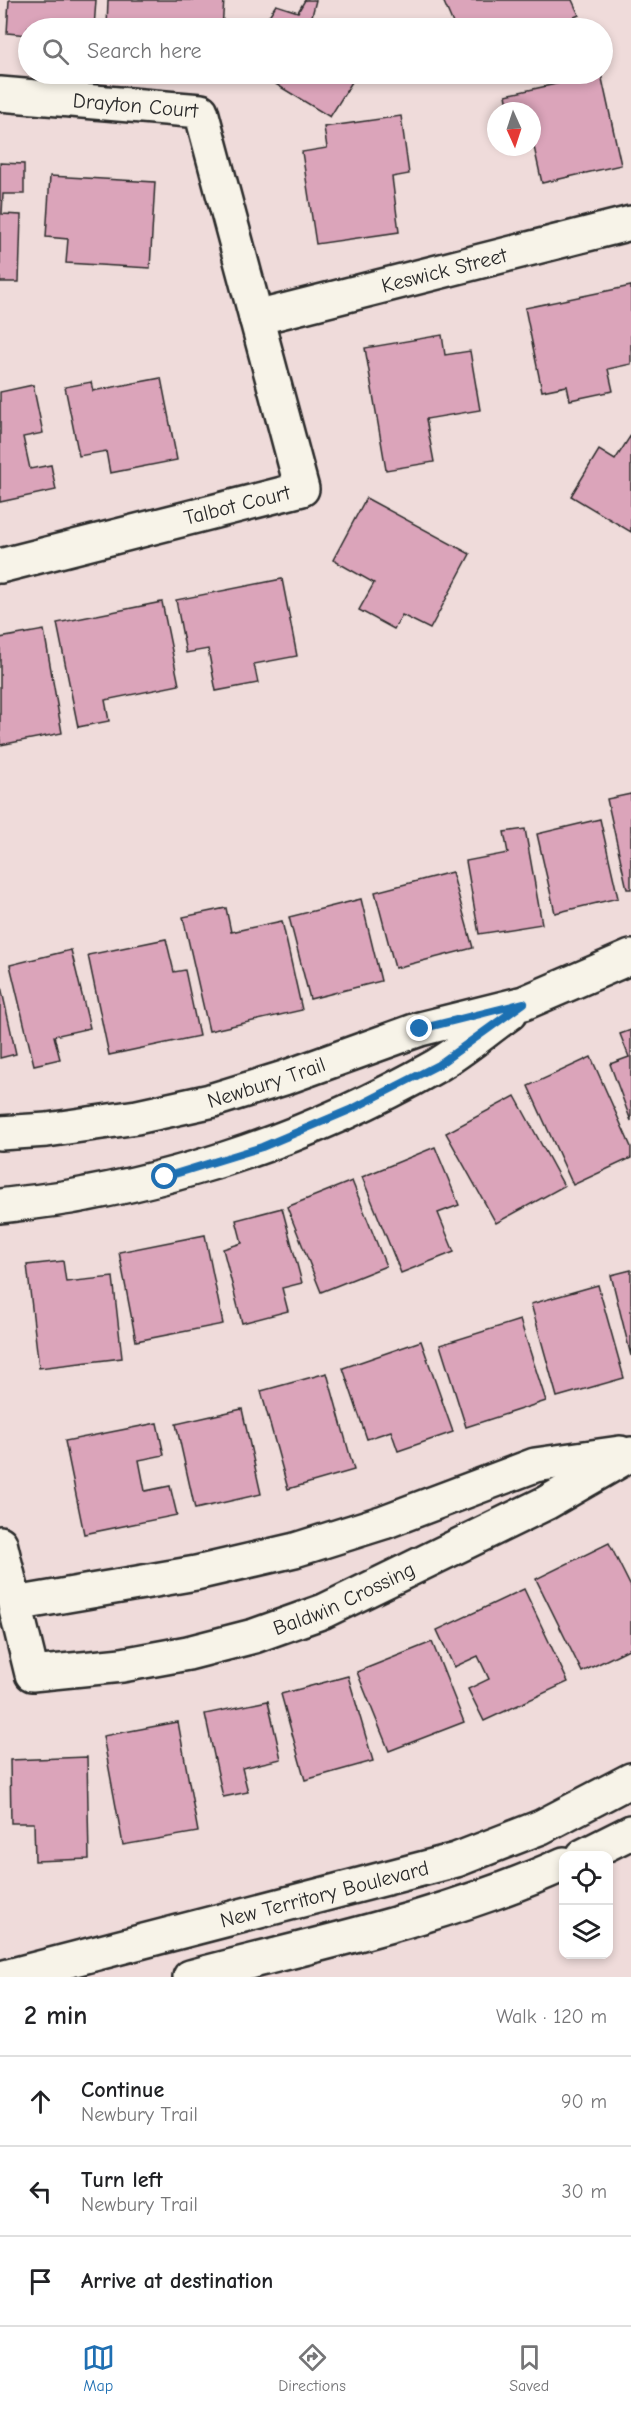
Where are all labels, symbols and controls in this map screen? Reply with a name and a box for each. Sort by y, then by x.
search box [18,18,613,84]
icon: search [39,35,72,68]
text: Search here [87,38,202,64]
street label: Drayton Court [72,88,200,123]
north arrow [487,102,541,156]
street label: Keswick Street [379,243,510,298]
street label: Talbot Court [181,480,294,530]
route end [406,1015,432,1041]
street label: Newbury Trail [204,1052,329,1113]
route start [151,1163,177,1189]
street label: Baldwin Crossing [270,1557,419,1640]
map controls [559,1851,613,1959]
button: locate [559,1851,613,1905]
street label: New Territory Boulevard [218,1856,431,1933]
button: layers [559,1905,613,1959]
text: 2 min [24,2001,87,2031]
text: Walk · 120 m [496,2005,607,2028]
text: Continue [81,2077,164,2103]
icon: ahead [24,2085,57,2118]
text: 90 m [561,2090,607,2113]
text: Newbury Trail [81,2103,198,2126]
text: Turn left [81,2167,163,2193]
icon: left [24,2175,57,2208]
text: 30 m [561,2180,607,2203]
text: Newbury Trail [81,2193,198,2216]
icon: arrive [24,2265,57,2298]
text: Arrive at destination [81,2268,273,2294]
tab: Map [82,2341,115,2395]
tab: Directions [278,2341,346,2395]
tab: Saved [509,2341,549,2395]

